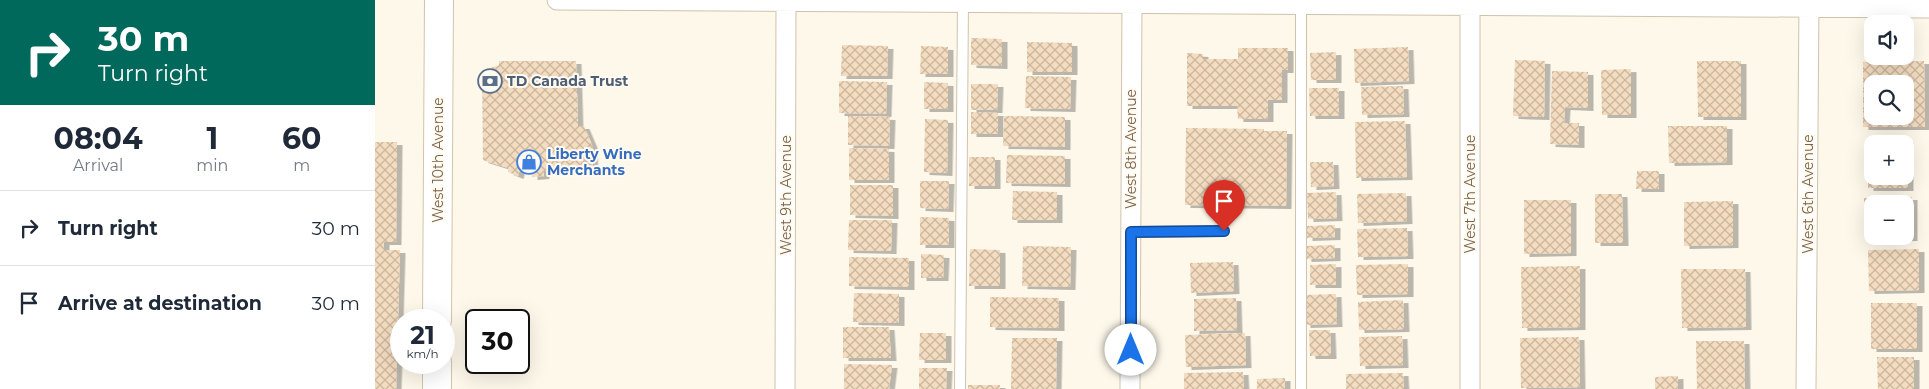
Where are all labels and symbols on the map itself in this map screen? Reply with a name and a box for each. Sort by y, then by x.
bank icon: TD Canada Trust [477,68,503,94]
place label: TD Canada Trust [507,72,628,90]
street label: West 8th Avenue [1122,89,1140,209]
street label: West 10th Avenue [429,97,447,223]
street label: West 7th Avenue [1461,134,1479,254]
street label: West 6th Avenue [1799,134,1817,254]
street label: West 9th Avenue [777,135,795,255]
place label: Liberty Wine Merchants [547,145,642,179]
shop icon: Liberty Wine Merchants [516,149,542,175]
pin [1203,180,1245,231]
speed limit sign: 30 [465,309,530,374]
position arrow [1104,323,1156,375]

